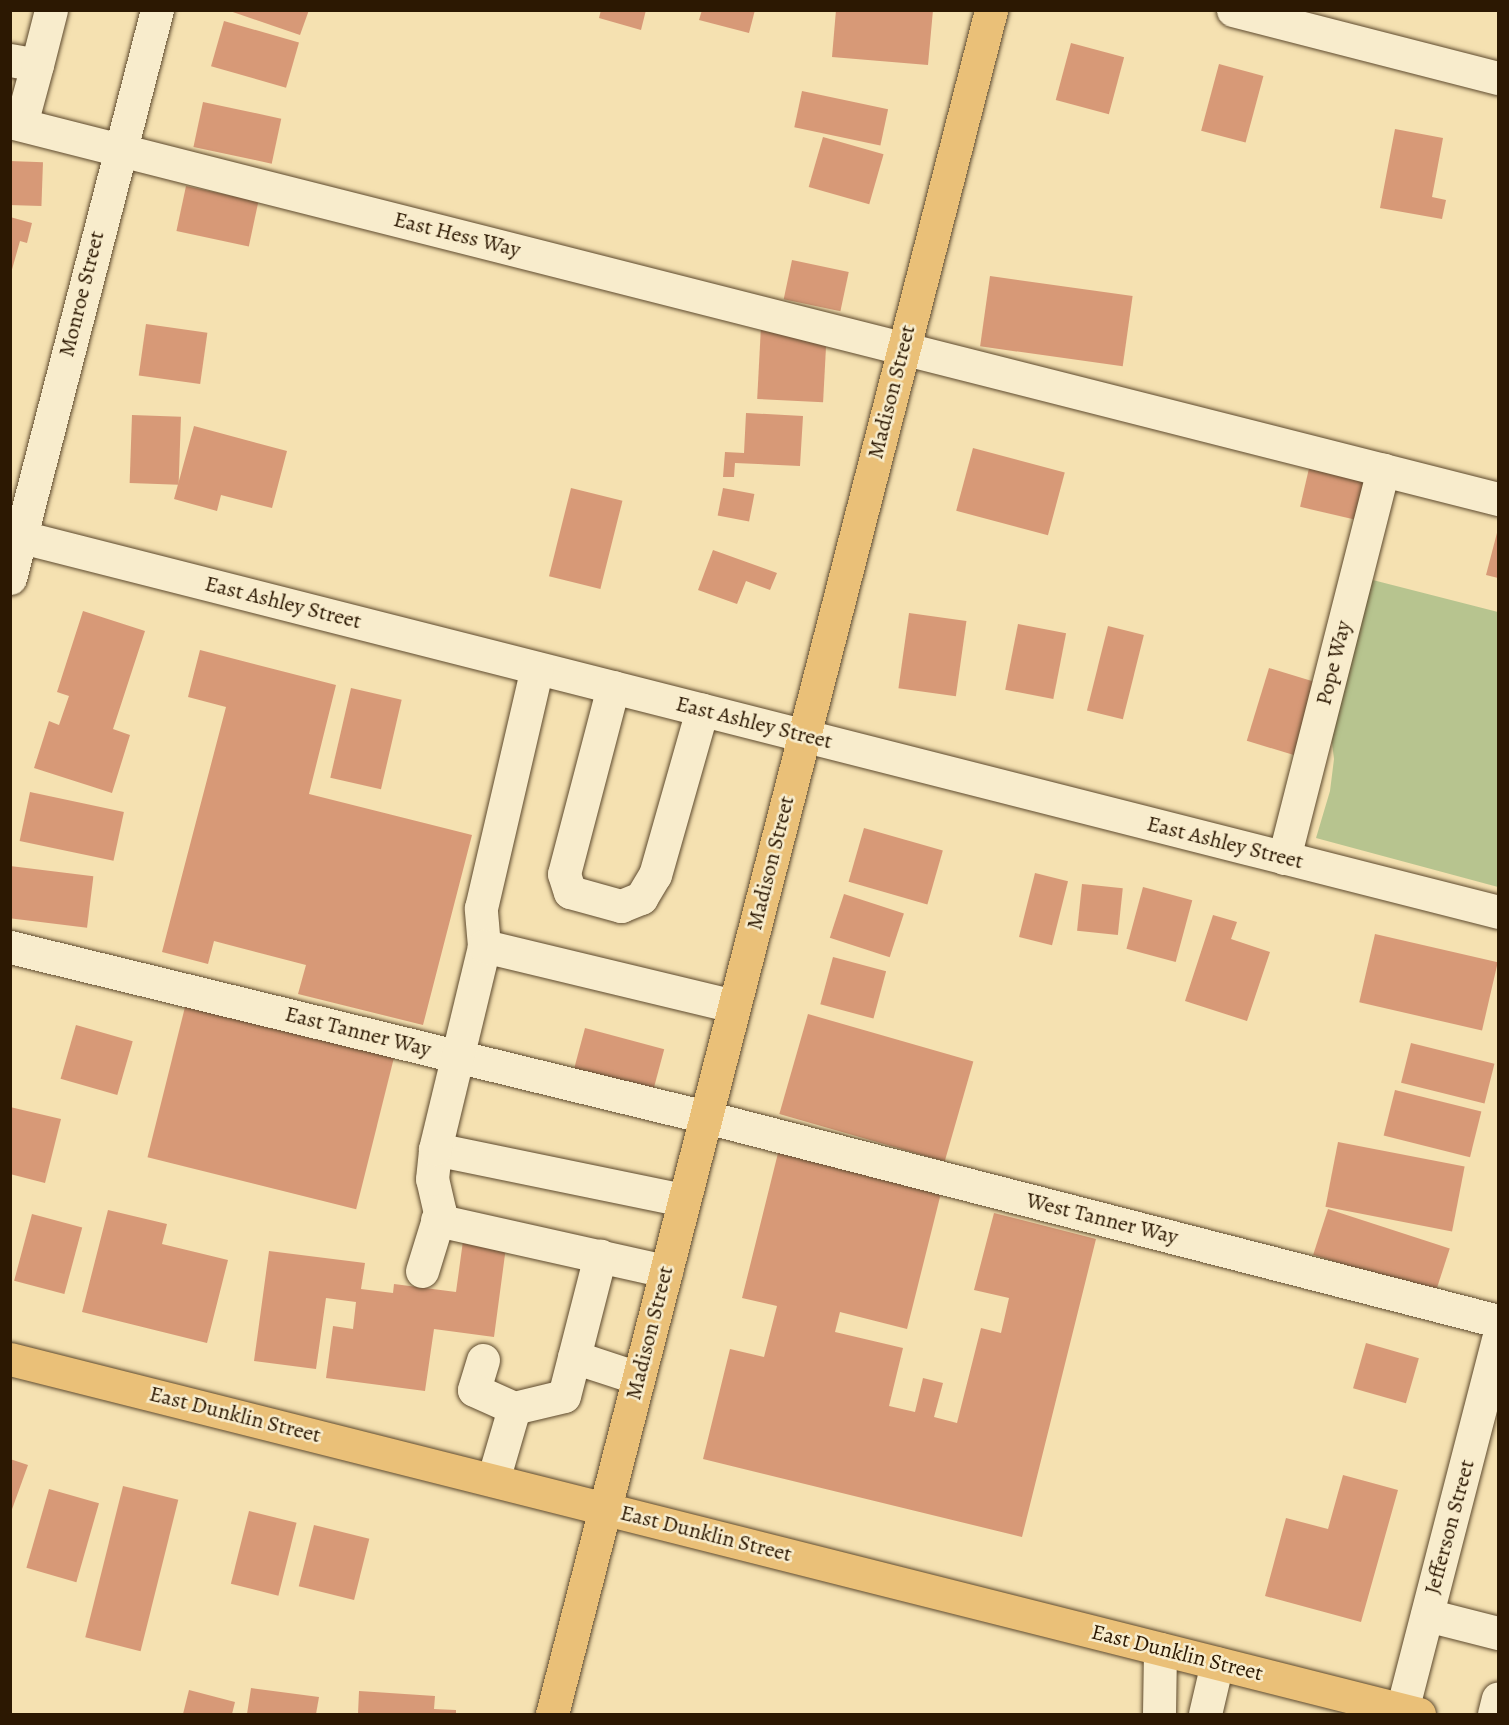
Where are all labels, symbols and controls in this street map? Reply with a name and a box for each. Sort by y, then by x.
street label: East Hess Way [391,207,523,263]
street label: Monroe Street [54,228,110,360]
street label: Madison Street [863,322,921,462]
street label: East Ashley Street [202,571,364,635]
street label: Pope Way [1311,618,1357,708]
street label: East Ashley Street [673,691,835,755]
street label: Madison Street [742,793,800,933]
street label: East Ashley Street [1144,811,1306,875]
street label: East Tanner Way [282,1001,434,1063]
street label: West Tanner Way [1023,1187,1181,1251]
street label: Madison Street [621,1263,679,1403]
street label: East Dunklin Street [147,1381,323,1449]
street label: Jefferson Street [1419,1457,1481,1597]
street label: East Dunklin Street [618,1500,794,1568]
street label: East Dunklin Street [1089,1619,1265,1687]

